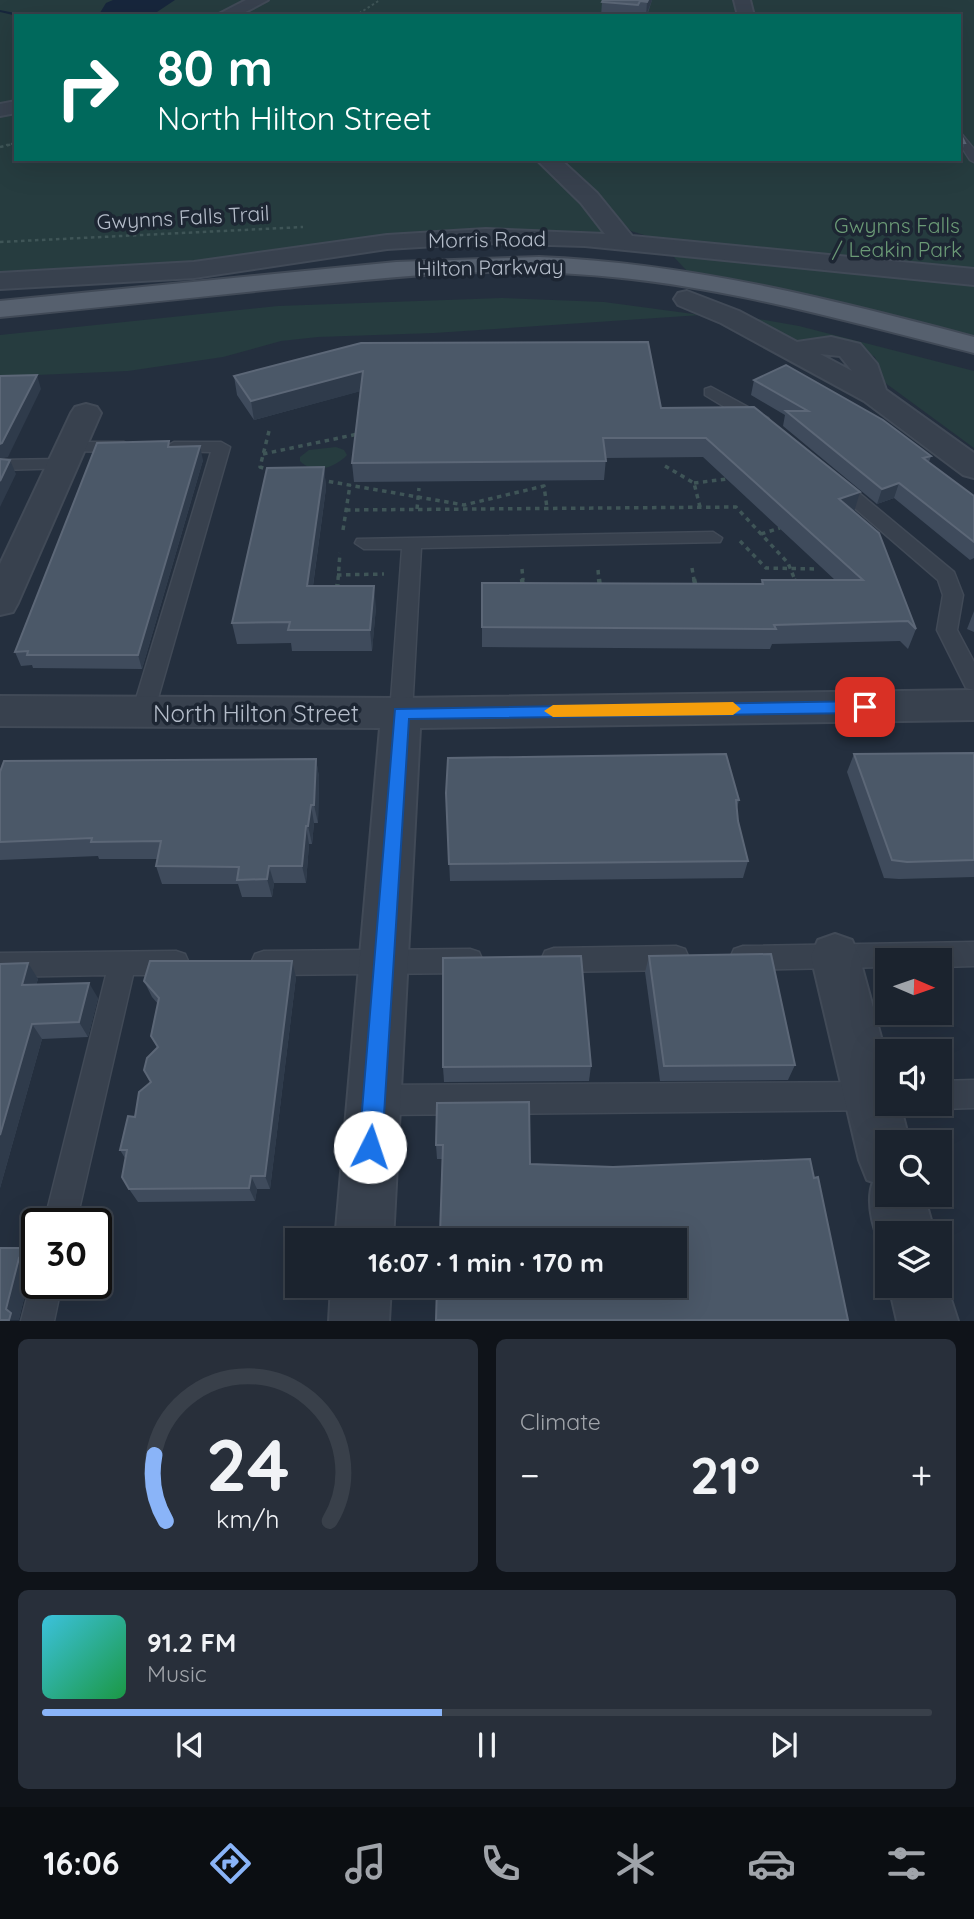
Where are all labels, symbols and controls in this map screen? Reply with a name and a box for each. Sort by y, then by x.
text: 80 m [157,37,273,98]
icon: right [42,42,133,133]
text: North Hilton Street [157,98,432,138]
street label: Gwynns Falls Trail [96,199,270,235]
park label: Gwynns Falls / Leakin Park [832,212,962,262]
street label: Morris Road [428,225,546,253]
street label: Hilton Parkway [416,253,564,281]
pin [835,677,895,737]
icon: arrive [846,688,884,726]
street label: North Hilton Street [153,698,359,728]
north arrow [875,948,952,1026]
map controls [875,948,952,1298]
button: sound [875,1039,952,1116]
position arrow [333,1110,407,1184]
button: search [875,1130,952,1207]
speed limit sign: 30 [21,1208,112,1299]
button: layers [875,1221,952,1298]
text: 16:07 · 1 min · 170 m [368,1246,604,1279]
text: Climate [520,1407,601,1436]
text: 24 [206,1419,290,1510]
text: 21° [690,1442,760,1507]
text: − [520,1451,540,1499]
text: + [911,1451,932,1499]
text: km/h [216,1503,280,1534]
text: 91.2 FM [147,1626,236,1659]
text: Music [147,1659,207,1688]
icon: previous [171,1726,209,1764]
icon: pause [468,1726,506,1764]
icon: next [765,1726,803,1764]
icon: directions [206,1839,255,1888]
icon: music [341,1839,390,1888]
icon: phone [476,1839,525,1888]
icon: climate [611,1839,660,1888]
icon: car [747,1839,796,1888]
icon: filters [882,1839,931,1888]
text: 16:06 [43,1843,119,1883]

